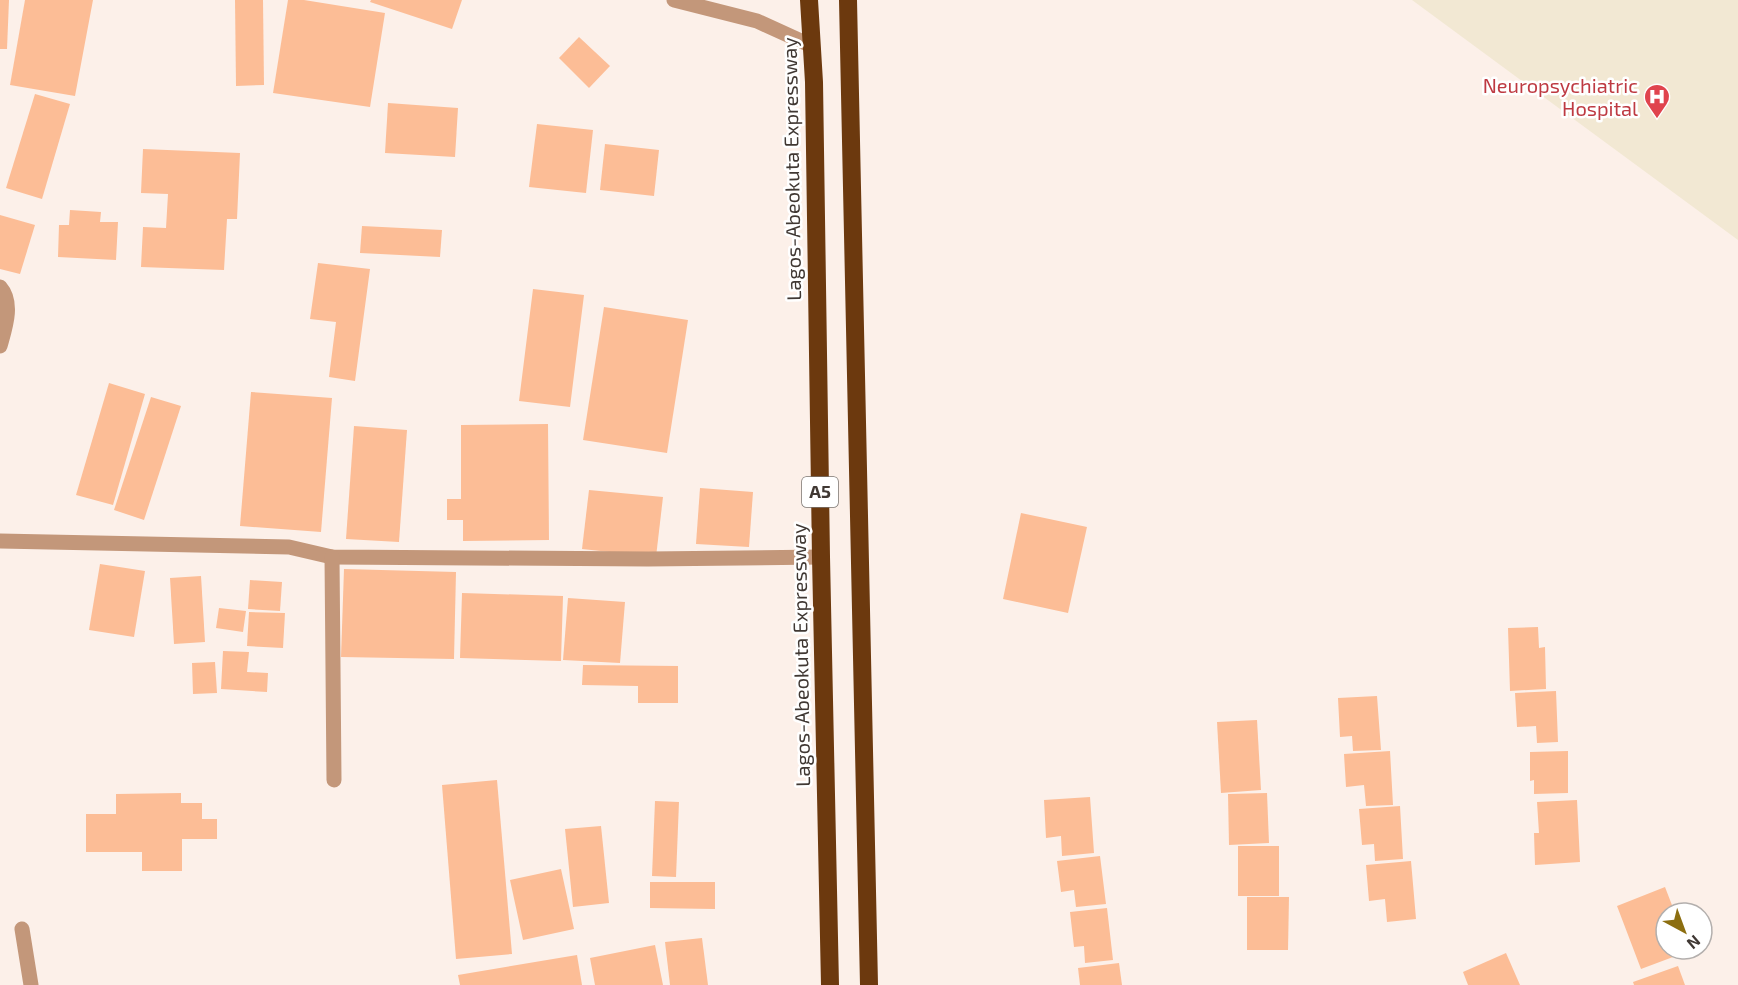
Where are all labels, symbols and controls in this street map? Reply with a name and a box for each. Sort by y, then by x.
street label: Lagos-Abeokuta Expressway [777,37,805,301]
place label: Neuropsychiatric Hospital [1483,73,1638,120]
hospital icon: Neuropsychiatric Hospital [1642,82,1672,120]
road number: A5 [802,477,838,507]
street label: Lagos-Abeokuta Expressway [786,523,814,787]
north arrow [1654,901,1714,961]
text: N [1684,932,1705,954]

